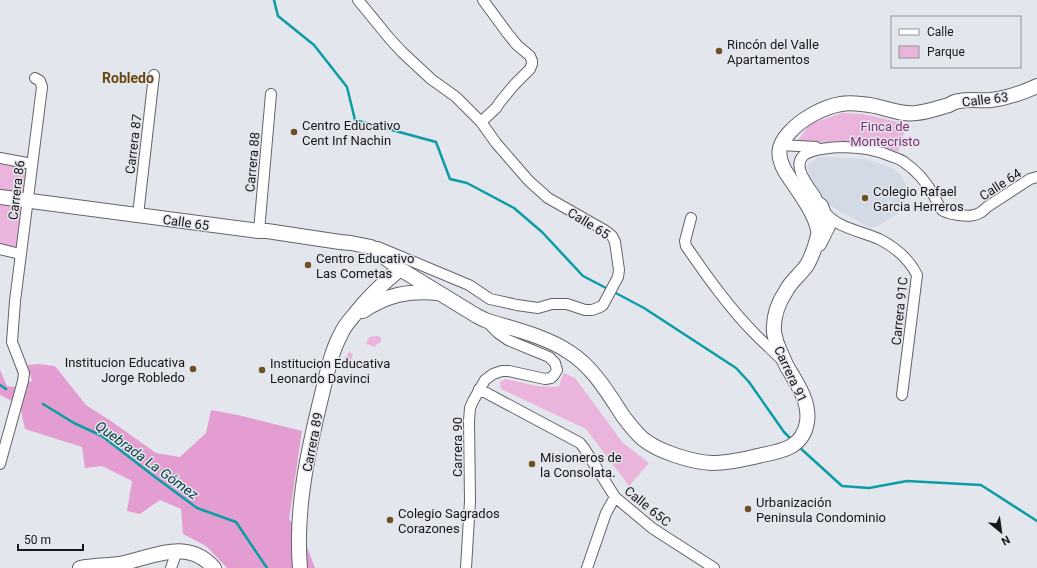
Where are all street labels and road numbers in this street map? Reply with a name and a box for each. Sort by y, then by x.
street label: Calle 63 [961,89,1009,110]
street label: Carrera 87 [122,113,145,175]
street label: Carrera 88 [242,131,263,193]
street label: Carrera 86 [5,159,28,221]
street label: Calle 64 [977,165,1024,203]
street label: Calle 65 [565,205,612,242]
street label: Calle 65 [162,212,210,233]
street label: Carrera 91C [888,276,911,346]
street label: Carrera 91 [771,344,810,405]
street label: Carrera 89 [299,411,326,473]
street label: Carrera 90 [450,417,465,477]
street label: Calle 65C [622,483,674,530]

